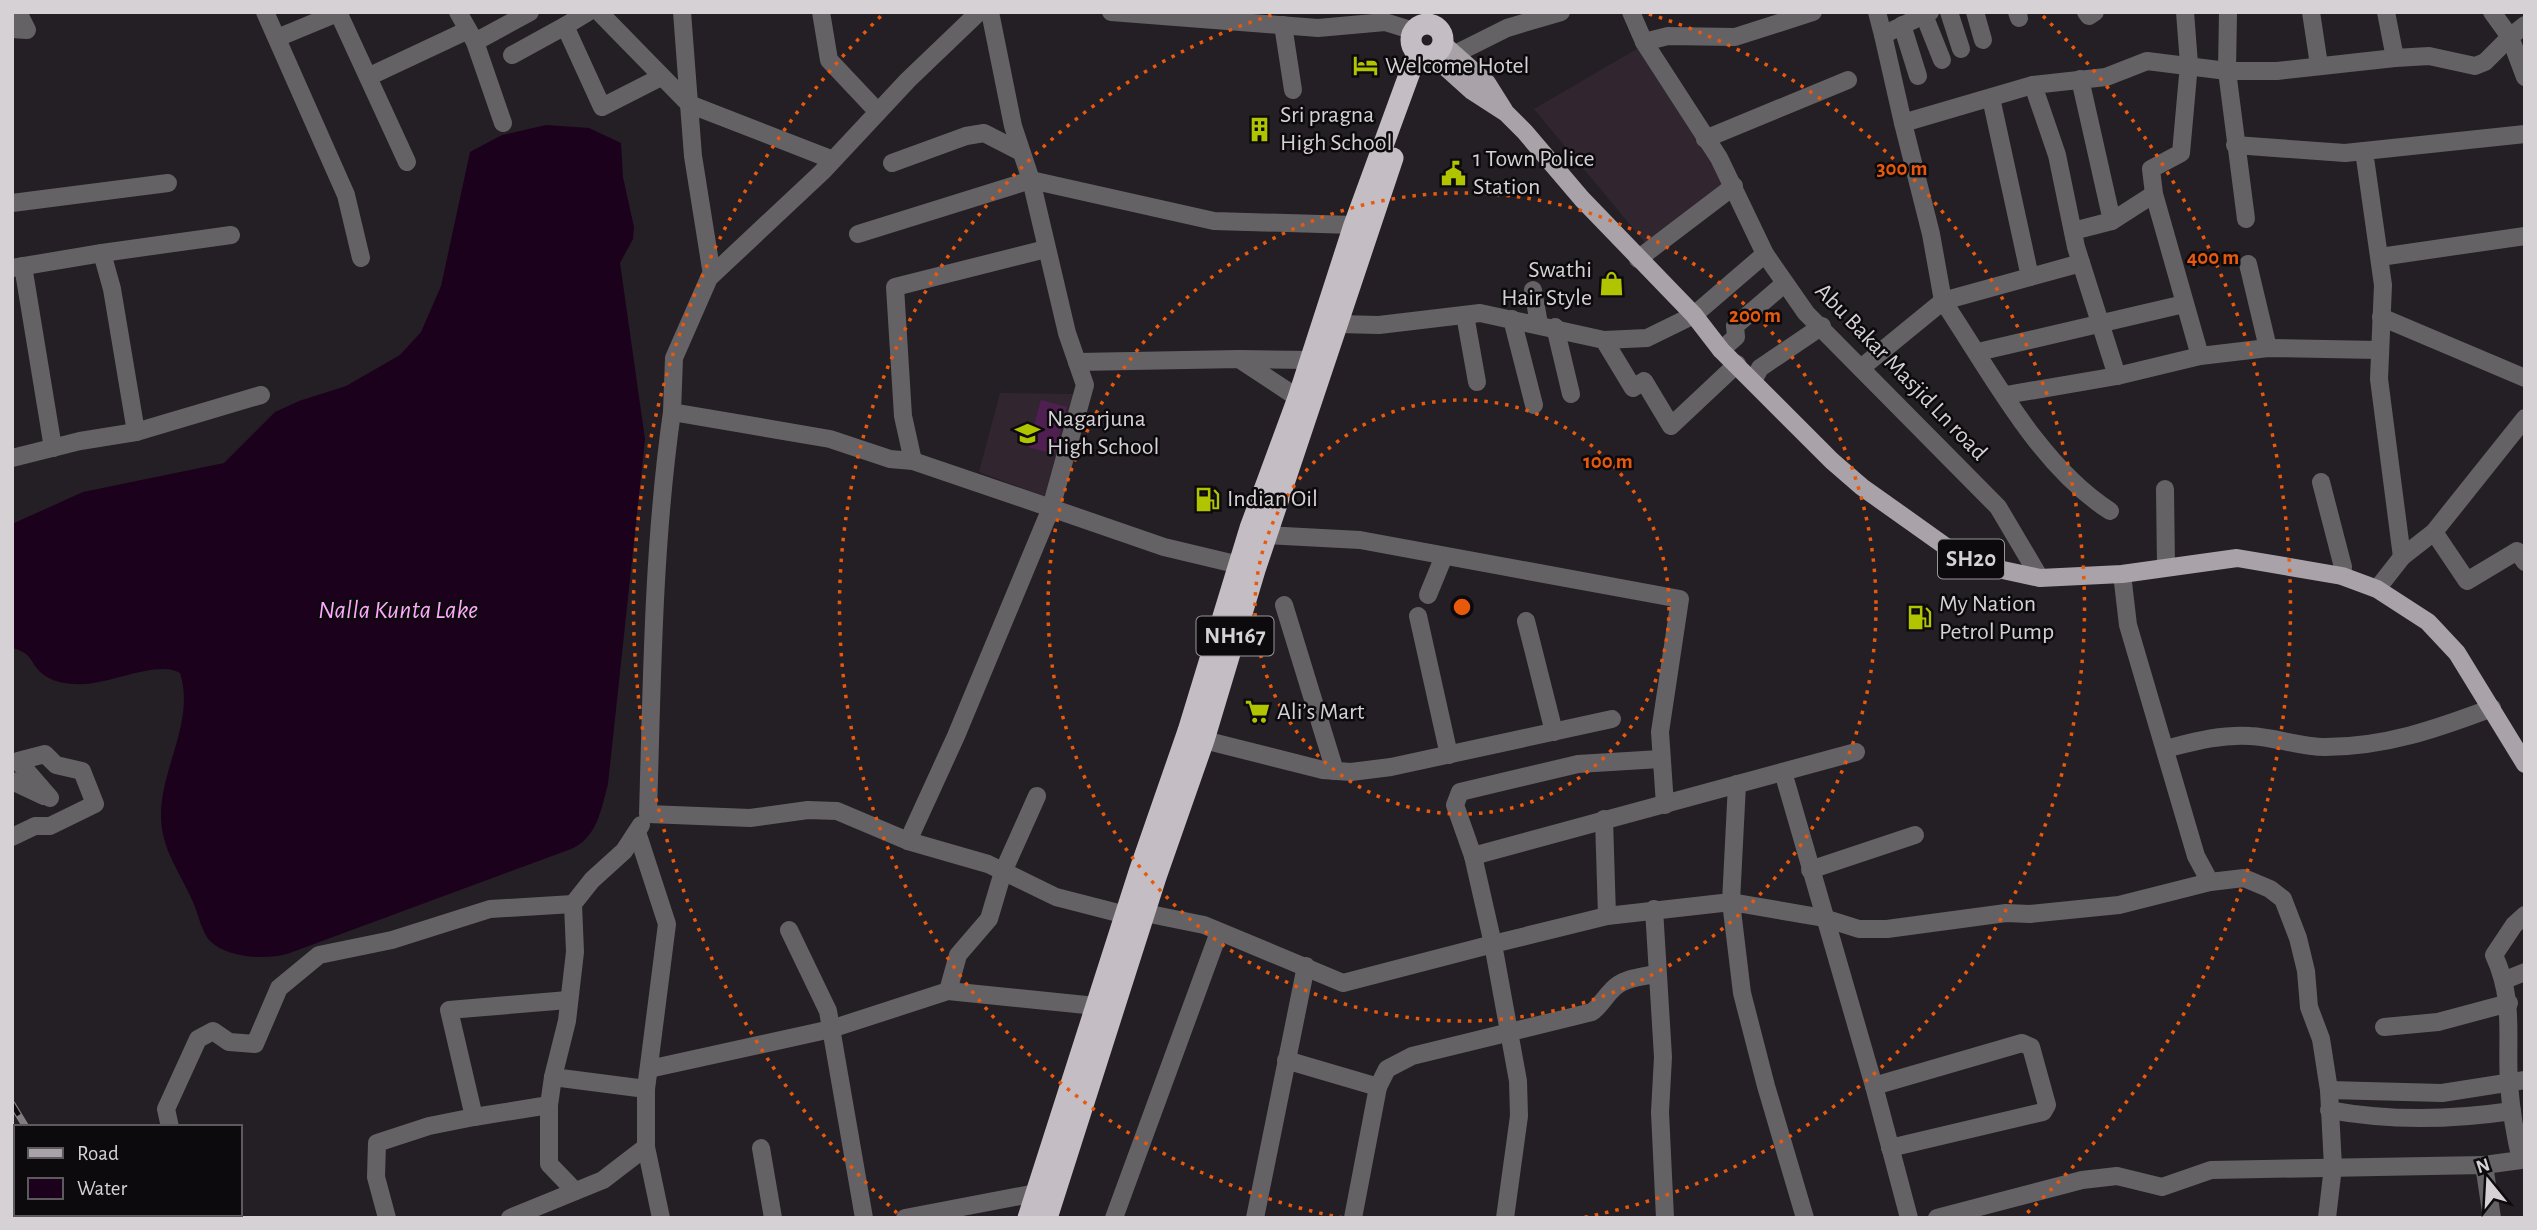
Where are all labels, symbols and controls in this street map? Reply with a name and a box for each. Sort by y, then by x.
hotel icon: Welcome Hotel [1351,52,1379,80]
place label: Welcome Hotel [1385,54,1529,78]
place label: Sri pragna High School [1280,103,1392,155]
building icon: Sri pragna High School [1246,115,1274,143]
place label: 1 Town Police Station [1473,147,1595,199]
text: 300 m [1876,158,1928,179]
public building icon: 1 Town Police Station [1439,159,1467,187]
text: 400 m [2187,247,2239,268]
place label: Swathi Hair Style [1501,258,1592,310]
shop icon: Swathi Hair Style [1598,270,1626,298]
street label: Abu Bakar Masjid Ln road [1810,279,1992,465]
text: 200 m [1729,305,1781,326]
place label: Nagarjuna High School [1047,407,1159,459]
school or university icon: Nagarjuna High School [1013,419,1041,447]
text: 100 m [1583,451,1633,472]
fuel station icon: Indian Oil [1193,485,1221,513]
place label: Indian Oil [1227,487,1318,511]
road number: SH20 [1938,540,2004,579]
place label: My Nation Petrol Pump [1939,592,2054,644]
centre of rings [1450,595,1474,619]
water label: Nalla Kunta Lake [318,597,478,623]
fuel station icon: My Nation Petrol Pump [1905,604,1933,632]
road number: NH167 [1196,616,1274,656]
supermarket icon: Ali’s Mart [1243,698,1271,726]
place label: Ali’s Mart [1277,700,1365,724]
legend [14,1125,242,1216]
text: Road [77,1143,119,1164]
north arrow [2453,1146,2523,1216]
text: N [2474,1155,2492,1177]
text: Water [77,1178,127,1199]

